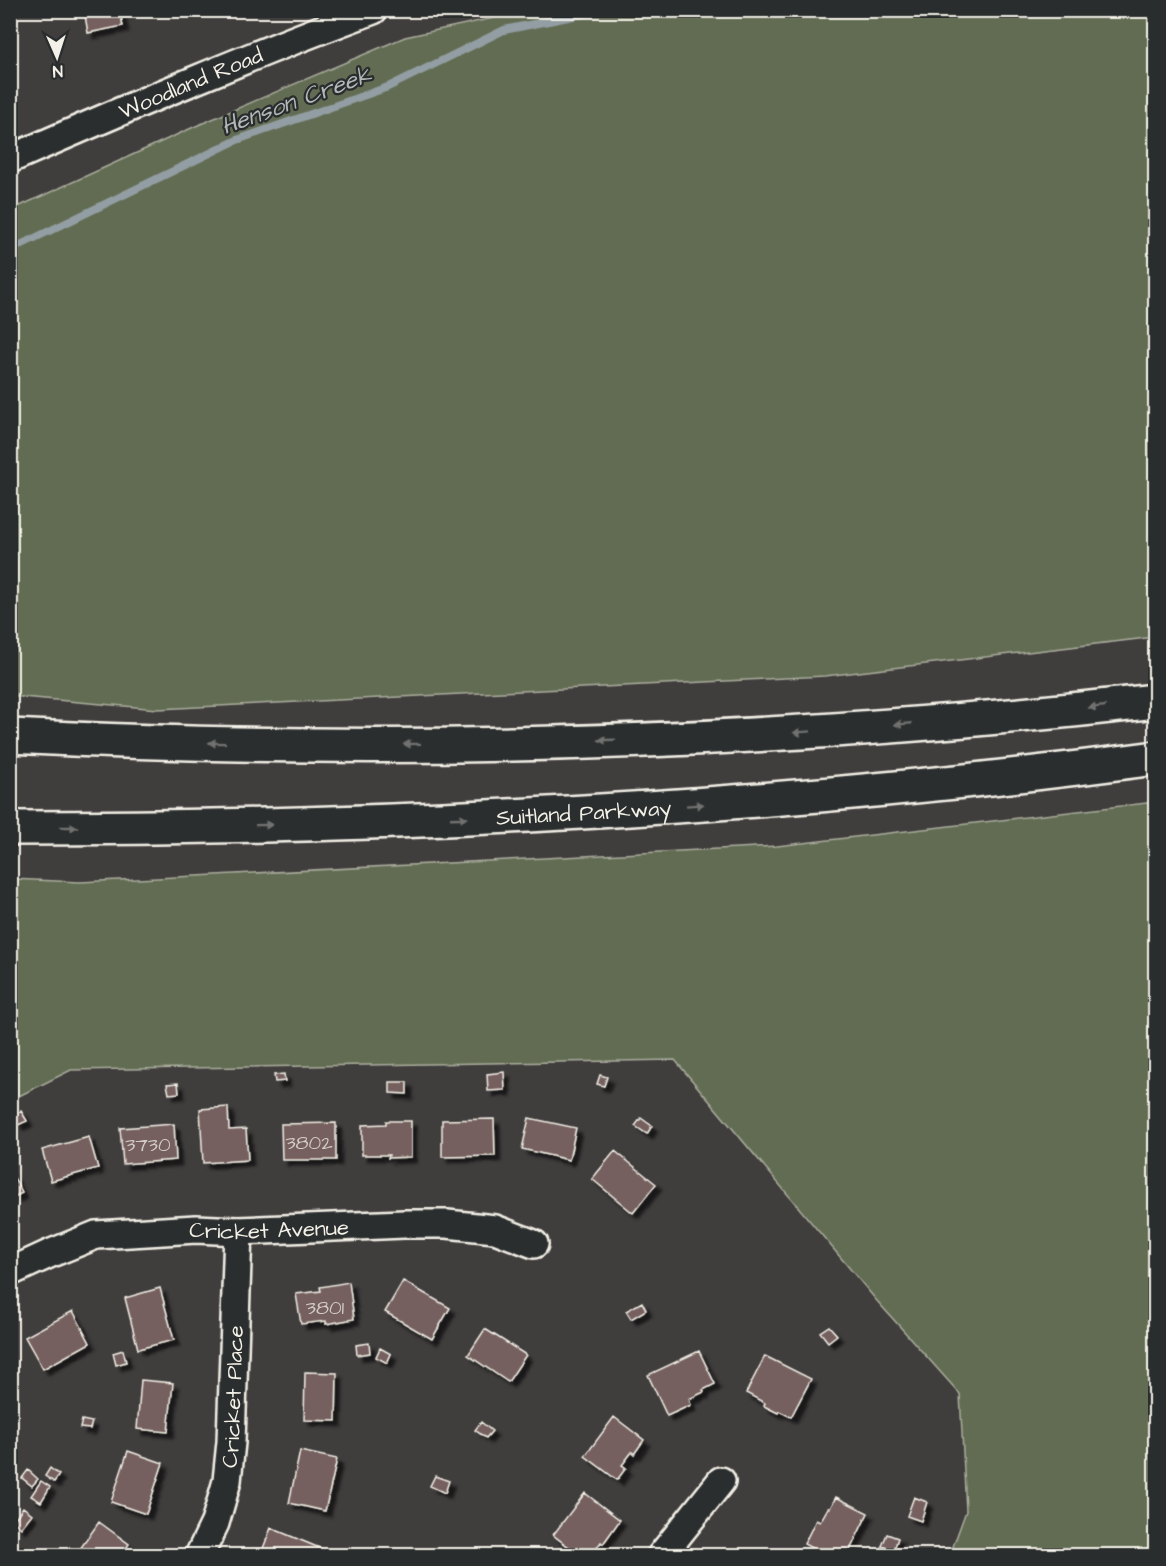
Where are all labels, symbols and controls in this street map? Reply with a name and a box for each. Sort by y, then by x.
north arrow [27,27,87,87]
street label: Woodland Road [114,40,267,127]
water label: Henson Creek [216,58,377,144]
text: N [52,60,63,82]
one-way arrow [1088,702,1107,712]
one-way arrow [894,719,913,729]
one-way arrow [793,727,812,736]
one-way arrow [598,736,617,745]
one-way arrow [208,738,227,748]
one-way arrow [403,740,422,749]
street label: Suitland Parkway [495,793,672,834]
one-way arrow [686,800,705,810]
one-way arrow [449,814,468,823]
one-way arrow [254,820,273,830]
one-way arrow [59,823,78,832]
house number: 3802 [285,1129,333,1157]
house number: 3730 [125,1131,171,1159]
street label: Cricket Avenue [189,1212,350,1248]
house number: 3801 [306,1294,345,1322]
street label: Cricket Place [214,1325,252,1469]

